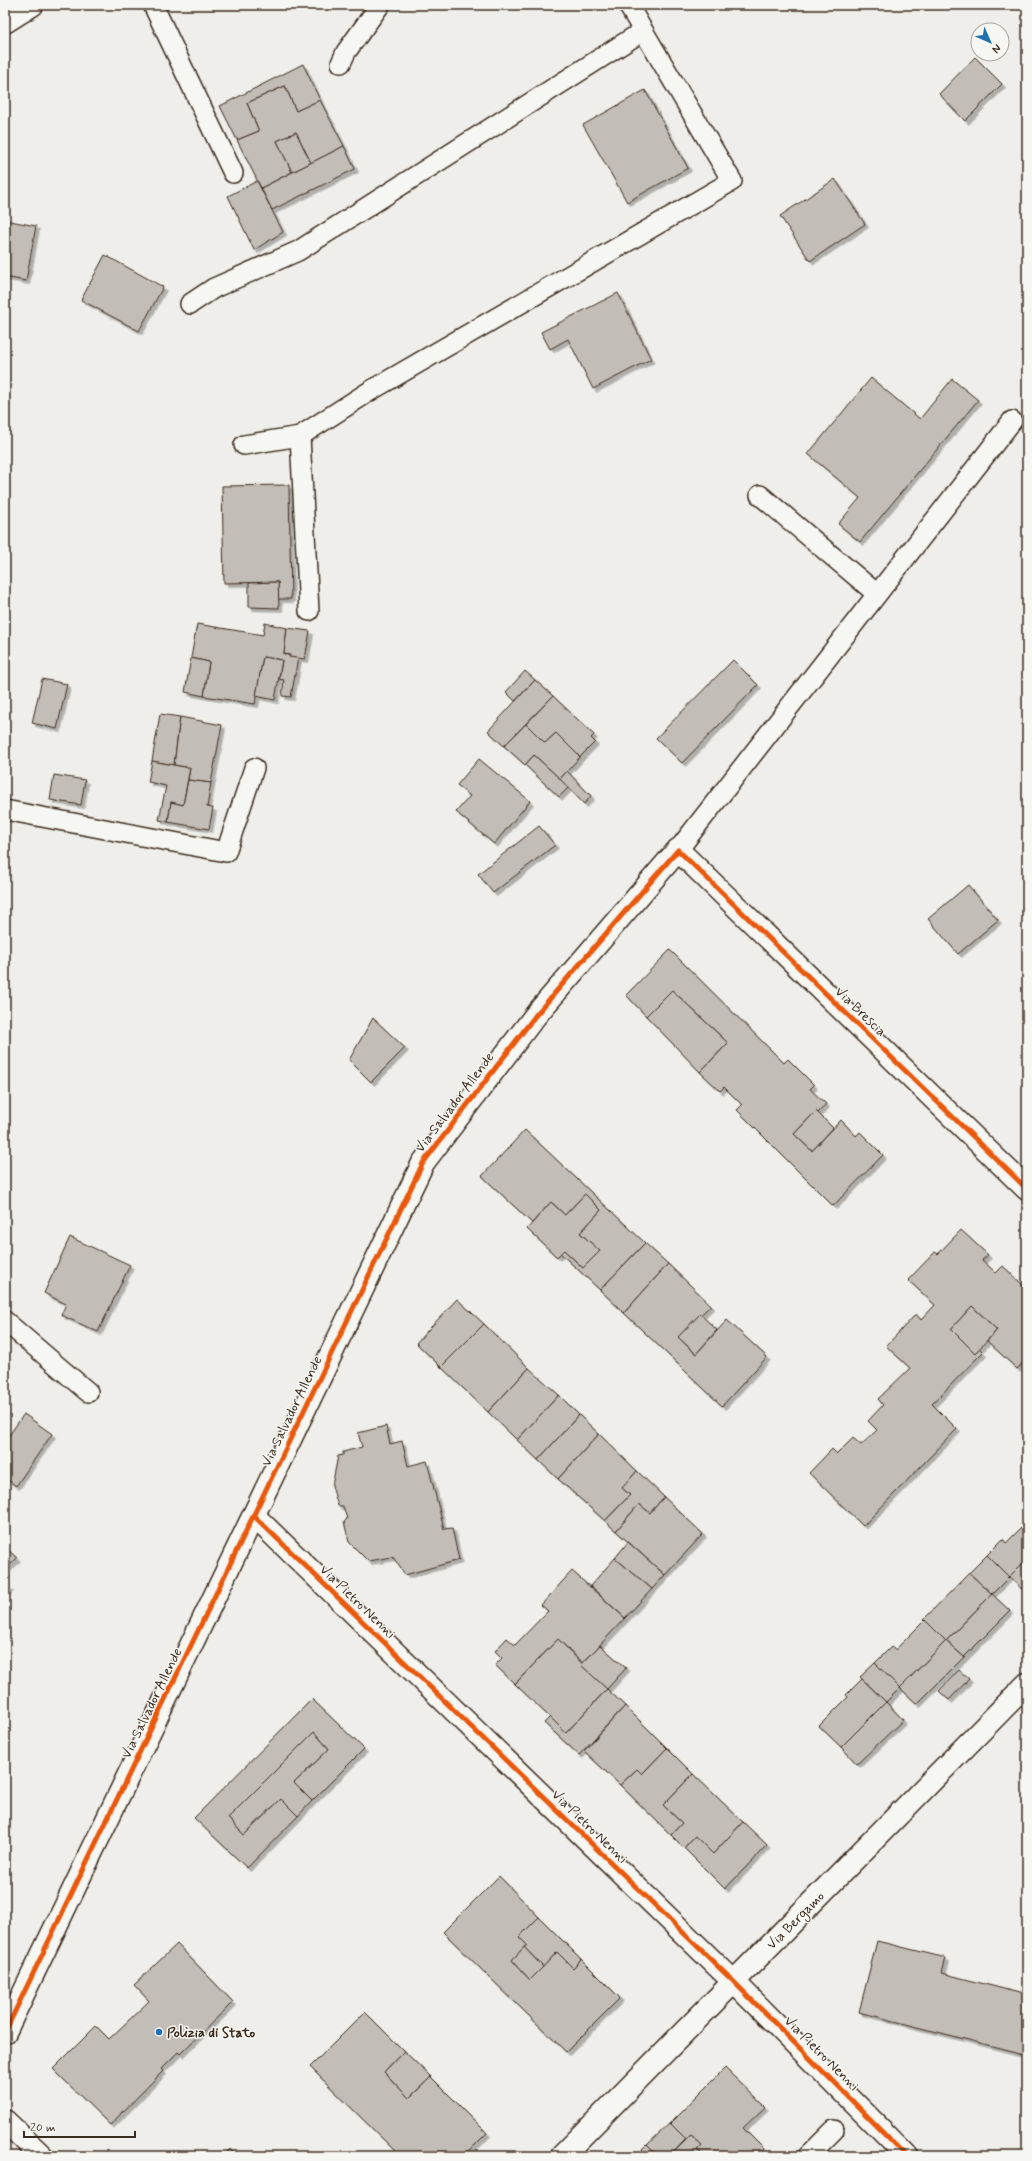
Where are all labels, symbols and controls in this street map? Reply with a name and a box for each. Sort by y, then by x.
north arrow [970,22,1010,62]
text: N [989,41,1004,56]
street label: Via Brescia [831,983,890,1041]
street label: Via Salvador Allende [411,1049,498,1156]
street label: Via Salvador Allende [257,1353,326,1470]
street label: Via Pietro Nenni [316,1561,399,1643]
street label: Via Salvador Allende [117,1645,186,1762]
street label: Via Pietro Nenni [548,1786,631,1868]
street label: Via Bergamo [763,1888,830,1954]
street label: Via Pietro Nenni [780,2012,863,2095]
place label: Polizia di Stato [167,2024,256,2042]
marker: Polizia di Stato [154,2027,164,2037]
scale bar [24,2113,135,2139]
text: 20 m [30,2120,56,2136]

